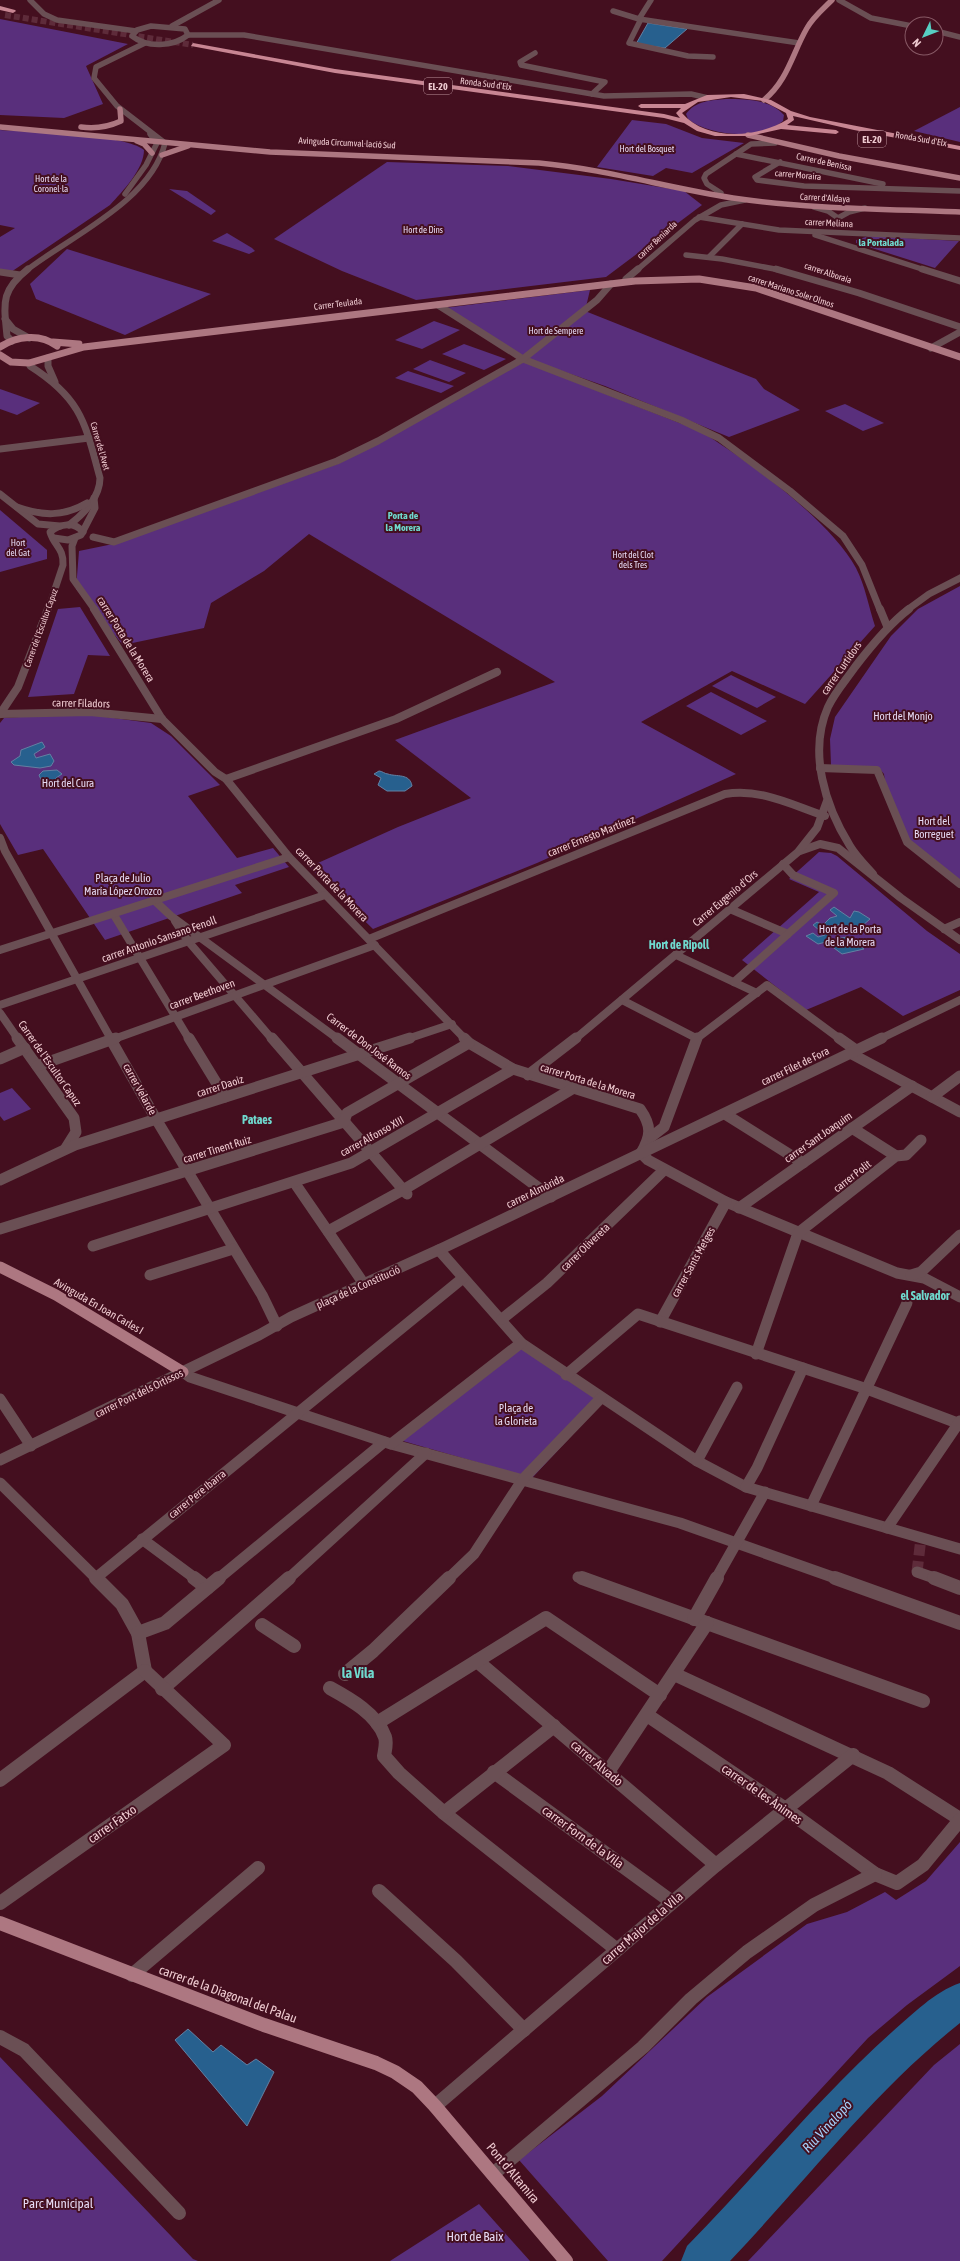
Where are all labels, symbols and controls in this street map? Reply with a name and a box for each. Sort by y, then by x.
north arrow [904,16,944,56]
text: N [910,36,923,49]
street label: Ronda Sud d'Elx [460,76,513,92]
road number: EL-20 [424,78,452,94]
street label: Ronda Sud d'Elx [895,130,948,149]
road number: EL-20 [858,131,886,147]
street label: Avinguda Circumval·lació Sud [298,135,396,151]
park label: Hort del Bosquet [620,144,675,154]
street label: Carrer de Benissa [795,151,853,173]
street label: carrer Moraira [774,168,822,182]
park label: Hort de la Coronel·la [34,174,68,194]
street label: Carrer d'Aldaya [800,192,850,204]
street label: carrer Meliana [805,217,853,229]
street label: carrer Beniarda [635,219,679,261]
park label: Hort de Dins [403,225,443,235]
district label: la Portalada [858,237,904,248]
street label: carrer Alboraia [803,261,853,285]
street label: carrer Mariano Soler Olmos [747,272,835,310]
street label: Carrer Teulada [313,296,363,312]
park label: Hort de Sempere [529,326,583,336]
street label: Carrer de l'Avet [88,421,112,472]
district label: Porta de la Morera [386,510,421,533]
park label: Hort del Gat [6,538,30,558]
park label: Hort del Clot dels Tres [613,550,654,570]
street label: Carrer de l'Escultor Capuz [22,587,60,669]
street label: carrer Porta de la Morera [95,594,157,684]
street label: carrer Curtidors [818,639,864,697]
street label: carrer Filadors [52,696,110,710]
park label: Hort del Monjo [873,710,933,722]
park label: Hort del Cura [42,777,94,789]
street label: carrer Ernesto Martínez [546,813,636,859]
park label: Hort del Borreguet [914,815,954,840]
street label: carrer Porta de la Morera [293,844,371,924]
street label: Carrer Eugenio d'Ors [690,867,760,929]
park label: Plaça de Julio María López Orozco [84,872,162,897]
street label: carrer Antonio Sansano Fenoll [100,914,218,964]
park label: Hort de la Porta de la Morera [819,923,881,948]
district label: Hort de Ripoll [649,938,710,952]
street label: carrer Beethoven [168,977,236,1011]
street label: Carrer de Don José Ramos [324,1010,414,1082]
street label: Carrer de l'Escultor Capuz [16,1018,84,1108]
street label: carrer Filet de Fora [759,1044,831,1088]
street label: carrer Velarde [121,1061,159,1117]
street label: carrer Porta de la Morera [539,1061,637,1101]
street label: carrer Daoiz [195,1073,245,1099]
street label: carrer Sant Joaquim [782,1109,854,1165]
district label: Pataes [242,1113,273,1127]
street label: carrer Alfonso XIII [338,1113,406,1159]
street label: carrer Tinent Ruiz [182,1133,252,1165]
street label: carrer Polit [831,1158,873,1194]
street label: carrer Almòrida [504,1172,566,1210]
street label: carrer Olivereta [558,1221,612,1273]
street label: carrer Sants Metges [669,1225,717,1299]
street label: plaça de la Constitució [314,1263,402,1311]
street label: Avinguda En Joan Carles I [52,1276,146,1336]
district label: el Salvador [900,1289,950,1303]
street label: carrer Pont dels Ortissos [93,1366,185,1420]
park label: Plaça de la Glorieta [495,1402,537,1427]
street label: carrer Pere Ibarra [166,1467,228,1521]
district label: la Vila [342,1665,375,1681]
street label: carrer Alvado [568,1737,626,1789]
street label: carrer de les Ànimes [719,1761,806,1828]
street label: carrer Fatxo [85,1802,139,1846]
street label: carrer Forn de la Vila [539,1802,627,1872]
street label: carrer Major de la Vila [598,1888,686,1968]
street label: carrer de la Diagonal del Palau [157,1962,299,2026]
water label: Riu Vinalopó [799,2096,855,2155]
street label: Pont d'Altamira [483,2140,543,2206]
park label: Parc Municipal [23,2196,94,2211]
park label: Hort de Baix [446,2229,504,2244]

